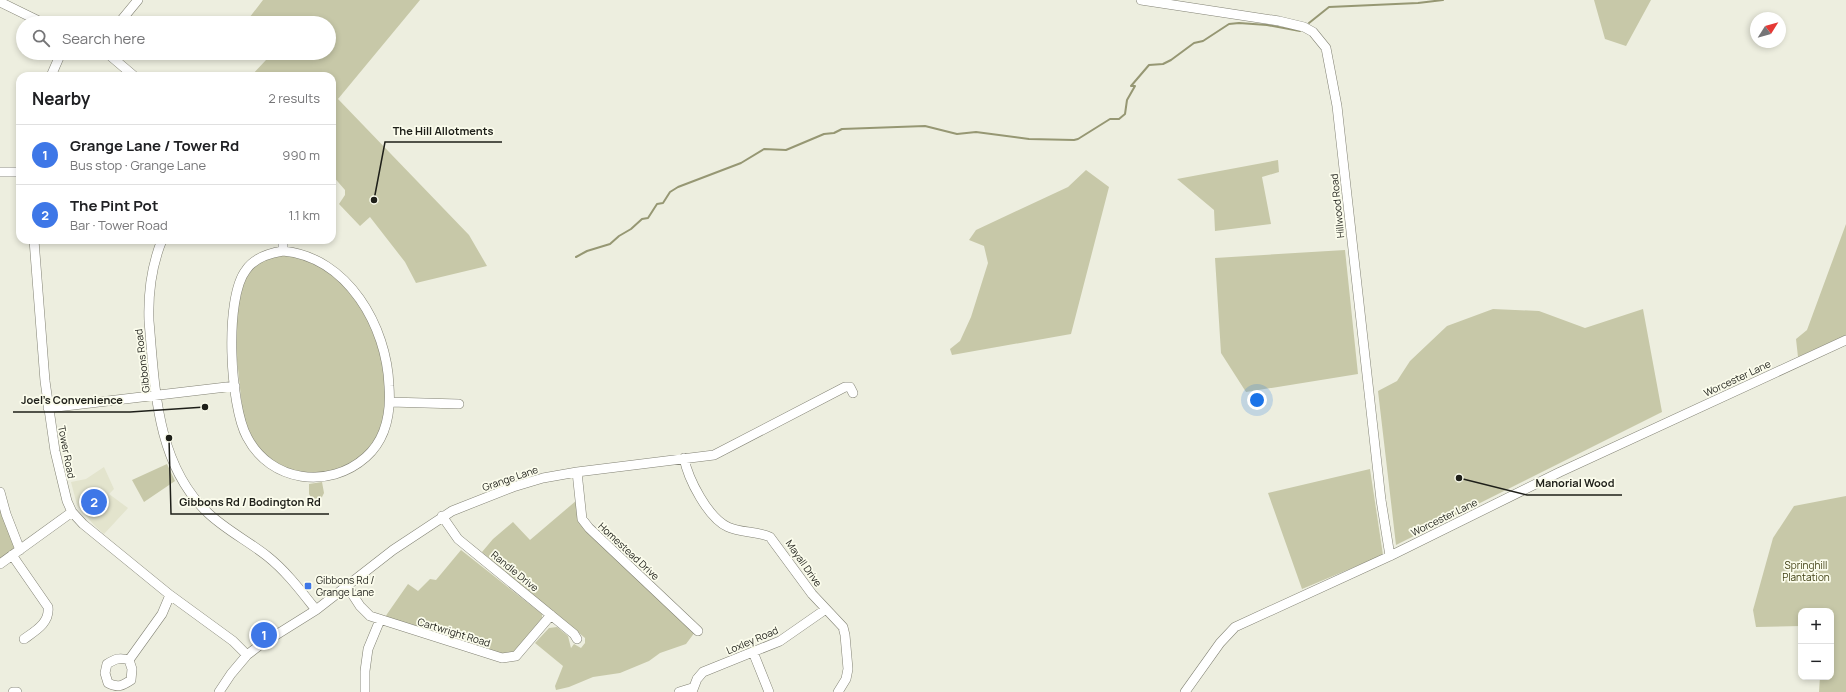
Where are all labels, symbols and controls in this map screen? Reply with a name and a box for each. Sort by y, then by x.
north arrow [1750,12,1786,48]
search box [16,16,336,60]
icon: search [30,27,52,49]
text: Search here [62,28,145,49]
text: Nearby [32,87,90,110]
text: 2 results [268,89,320,107]
callout: The Hill Allotments [385,119,502,142]
text: The Hill Allotments [393,123,493,138]
text: Grange Lane / Tower Rd [70,135,239,156]
text: 1 [42,146,48,164]
text: 990 m [282,146,320,164]
text: Bus stop · Grange Lane [70,156,206,174]
street label: Hillwood Road [1327,173,1347,239]
text: The Pint Pot [70,195,158,216]
text: 2 [41,206,49,224]
text: 1.1 km [289,206,320,224]
text: Bar · Tower Road [70,216,168,234]
street label: Gibbons Road [131,328,153,394]
street label: Worcester Lane [1701,356,1773,400]
callout: Joel's Convenience [13,389,130,412]
your location [1247,390,1267,410]
text: Joel's Convenience [21,392,123,407]
street label: Tower Road [55,424,79,480]
street label: Grange Lane [480,462,540,494]
callout: Manorial Wood [1527,472,1622,495]
text: Manorial Wood [1536,475,1615,490]
pin: 2 [81,487,107,517]
callout: Gibbons Rd / Bodington Rd [171,491,329,514]
text: Gibbons Rd / Bodington Rd [179,494,321,509]
street label: Worcester Lane [1408,495,1480,539]
street label: Homestead Drive [595,519,663,583]
street label: Mayall Drive [783,537,825,589]
street label: Randle Drive [488,548,542,595]
park label: Springhill Plantation [1782,558,1830,584]
place label: Gibbons Rd / Grange Lane [316,573,375,599]
marker: Gibbons Rd / Grange Lane [303,581,313,591]
map controls [1798,608,1834,680]
button: + [1798,608,1834,644]
street label: Cartwright Road [416,614,492,650]
pin: 1 [251,620,277,650]
street label: Loxley Road [724,623,780,657]
button: − [1798,644,1834,680]

